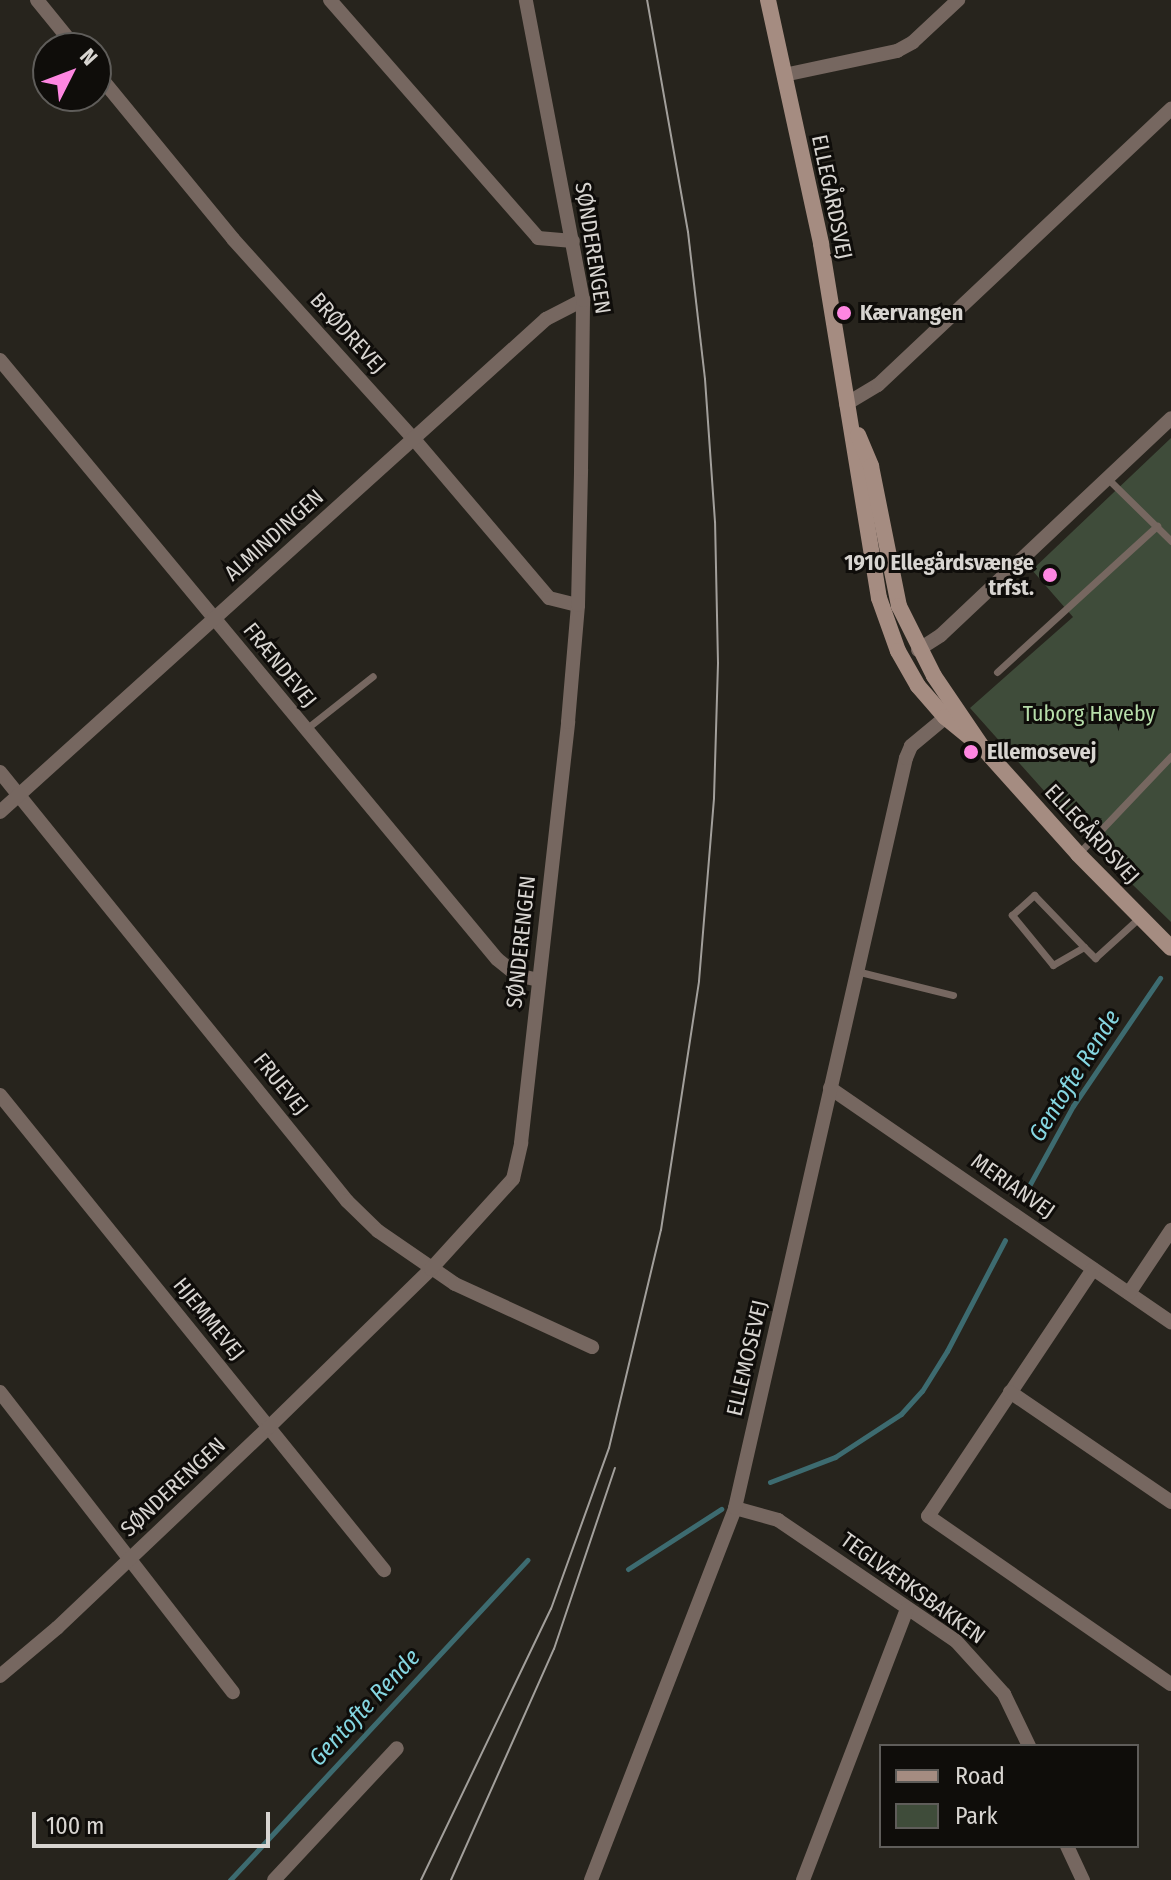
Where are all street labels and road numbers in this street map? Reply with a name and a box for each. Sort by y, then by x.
street label: ELLEGÅRDSVEJ [806,132,858,262]
street label: SØNDERENGEN [570,180,616,316]
street label: BRØDREVEJ [305,287,391,379]
street label: ALMINDINGEN [219,484,329,586]
street label: FRÆNDEVEJ [238,617,322,713]
street label: ELLEGÅRDSVEJ [1039,779,1145,889]
street label: SØNDERENGEN [501,874,541,1010]
street label: FRUEVEJ [248,1048,314,1120]
street label: MERIANVEJ [966,1148,1060,1224]
street label: HJEMMEVEJ [168,1272,250,1366]
street label: ELLEMOSEVEJ [721,1298,773,1418]
street label: SØNDERENGEN [115,1432,231,1542]
street label: TEGLVÆRKSBAKKEN [835,1527,991,1649]

